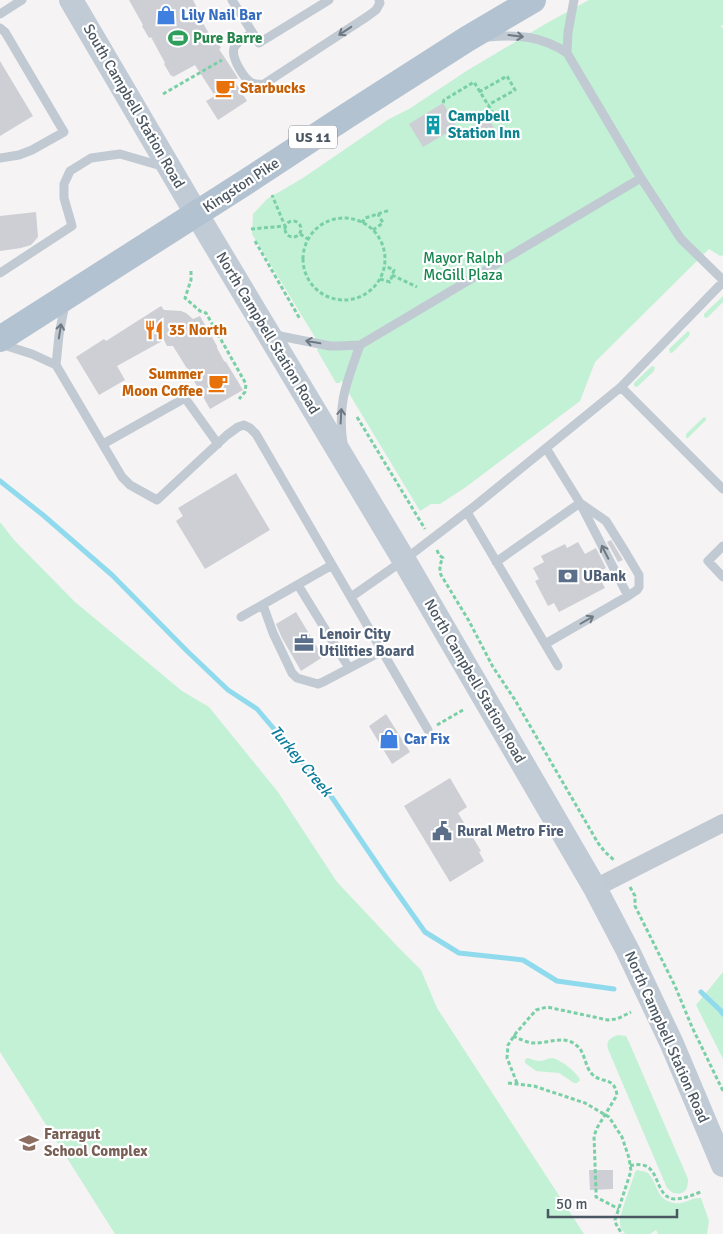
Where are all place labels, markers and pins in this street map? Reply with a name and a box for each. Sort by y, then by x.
shop icon: Lily Nail Bar [155,4,177,26]
place label: Lily Nail Bar [181,6,262,24]
sports icon: Pure Barre [167,27,189,49]
place label: Pure Barre [193,29,262,47]
cafe icon: Starbucks [214,77,236,99]
place label: Starbucks [240,79,306,97]
place label: Campbell Station Inn [448,107,520,142]
building icon: Campbell Station Inn [422,114,444,136]
restaurant icon: 35 North [143,319,165,341]
place label: 35 North [169,321,227,339]
place label: Summer Moon Coffee [122,365,203,400]
cafe icon: Summer Moon Coffee [207,372,229,394]
bank icon: UBank [557,565,579,587]
place label: UBank [583,567,626,585]
place label: Lenoir City Utilities Board [319,625,414,660]
office icon: Lenoir City Utilities Board [293,632,315,654]
shop icon: Car Fix [378,728,400,750]
place label: Car Fix [404,730,451,748]
public building icon: Rural Metro Fire [431,820,453,842]
place label: Rural Metro Fire [457,822,564,840]
place label: Farragut School Complex [44,1125,148,1160]
school or university icon: Farragut School Complex [18,1132,40,1154]

